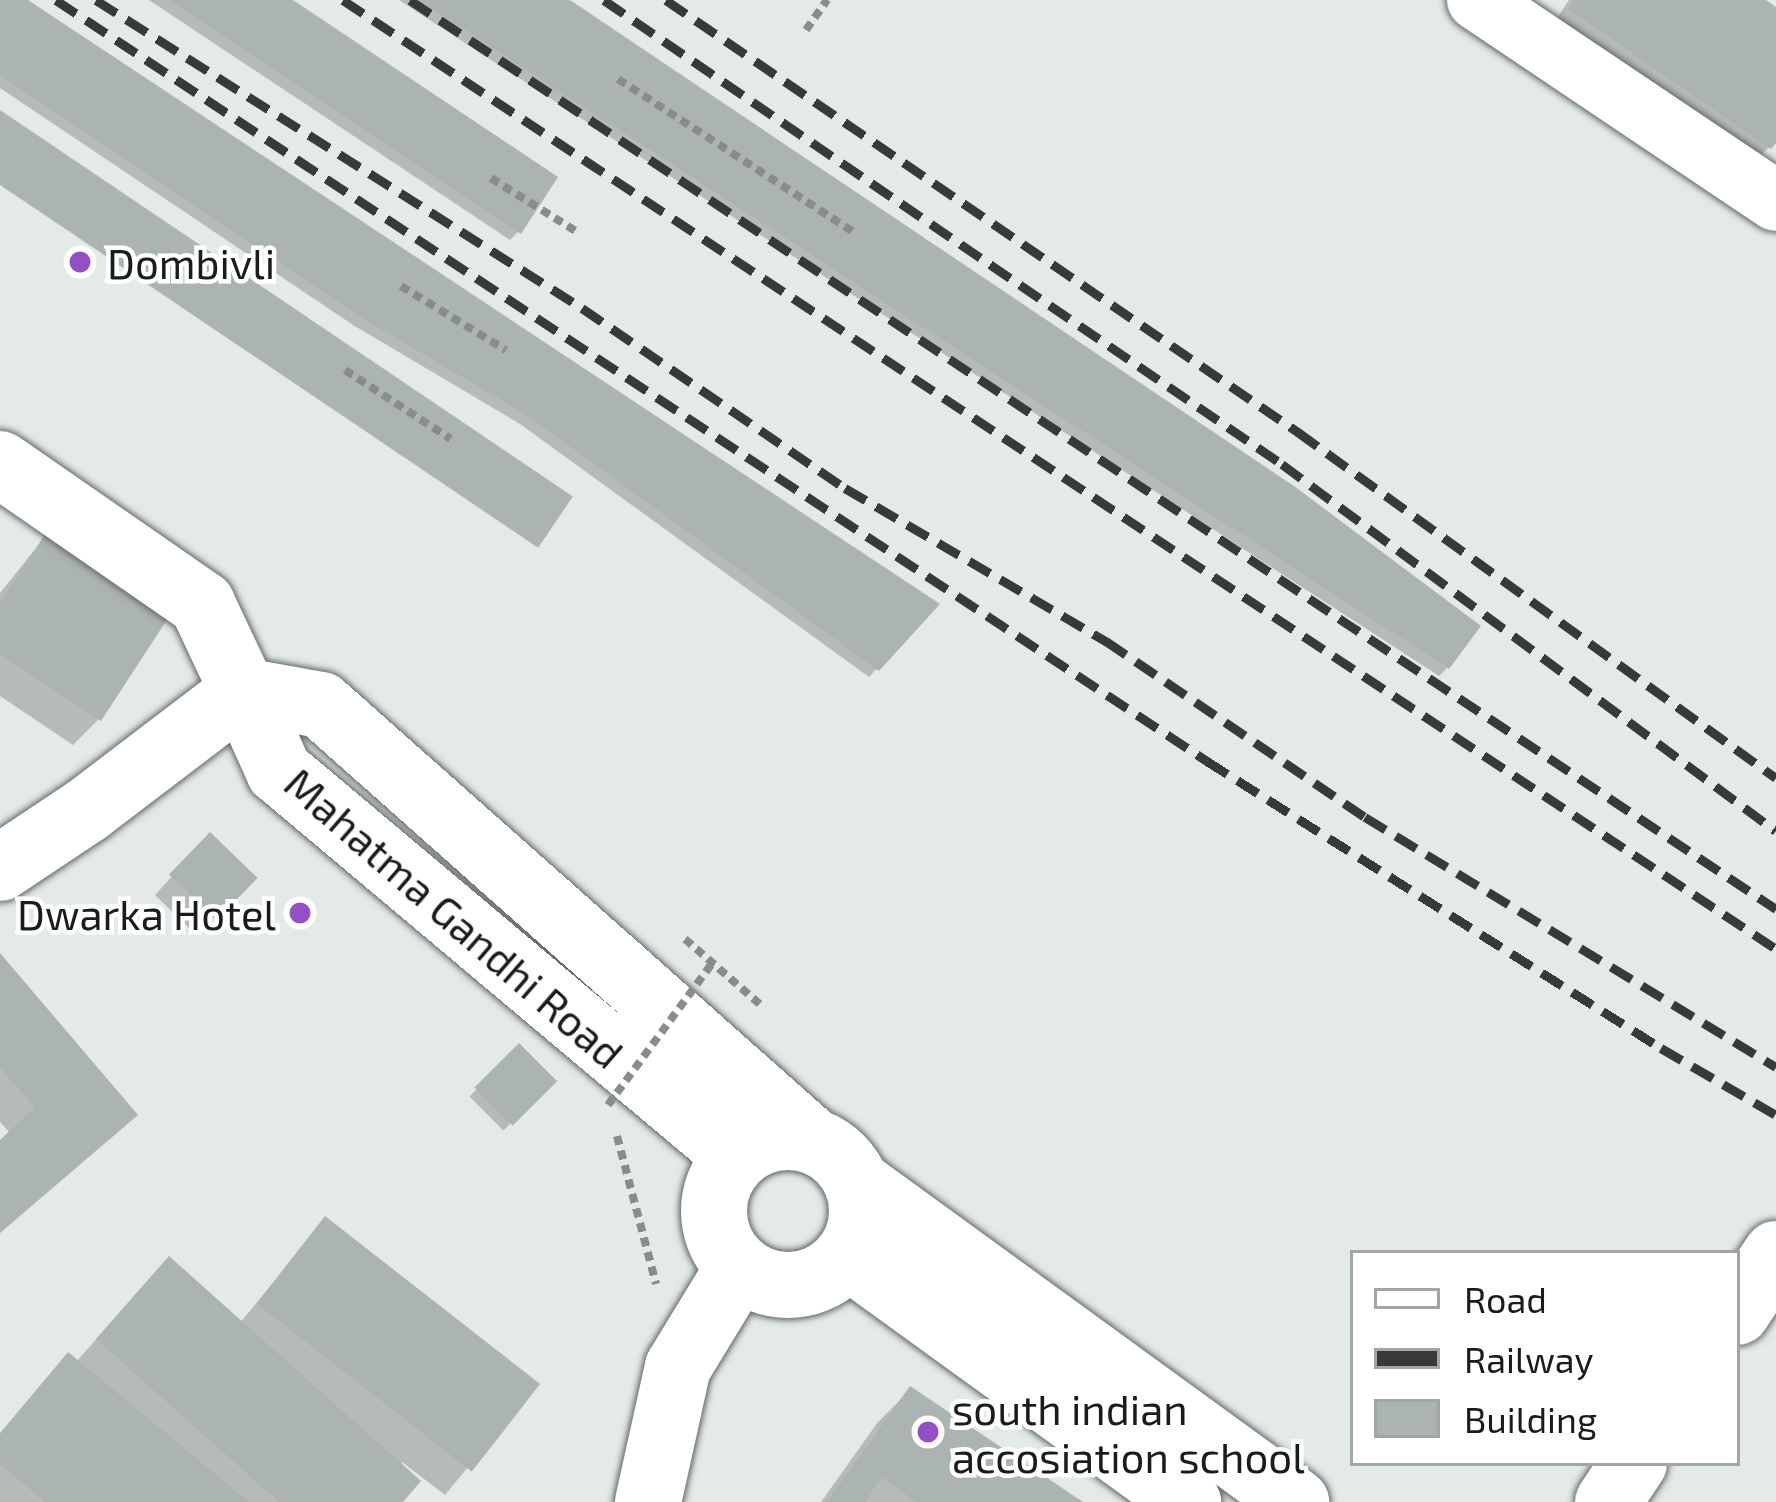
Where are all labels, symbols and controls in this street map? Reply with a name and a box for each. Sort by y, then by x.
place label: Dombivli [107,237,275,287]
marker: Dombivli [64,246,96,278]
street label: Mahatma Gandhi Road [276,756,634,1078]
place label: Dwarka Hotel [17,888,276,938]
marker: Dwarka Hotel [287,900,313,926]
legend [1350,1250,1740,1466]
text: Road [1464,1277,1547,1320]
text: Railway [1464,1337,1594,1380]
place label: south indian accosiation school [952,1383,1305,1482]
text: Building [1464,1397,1597,1440]
marker: south indian accosiation school [915,1419,941,1445]

